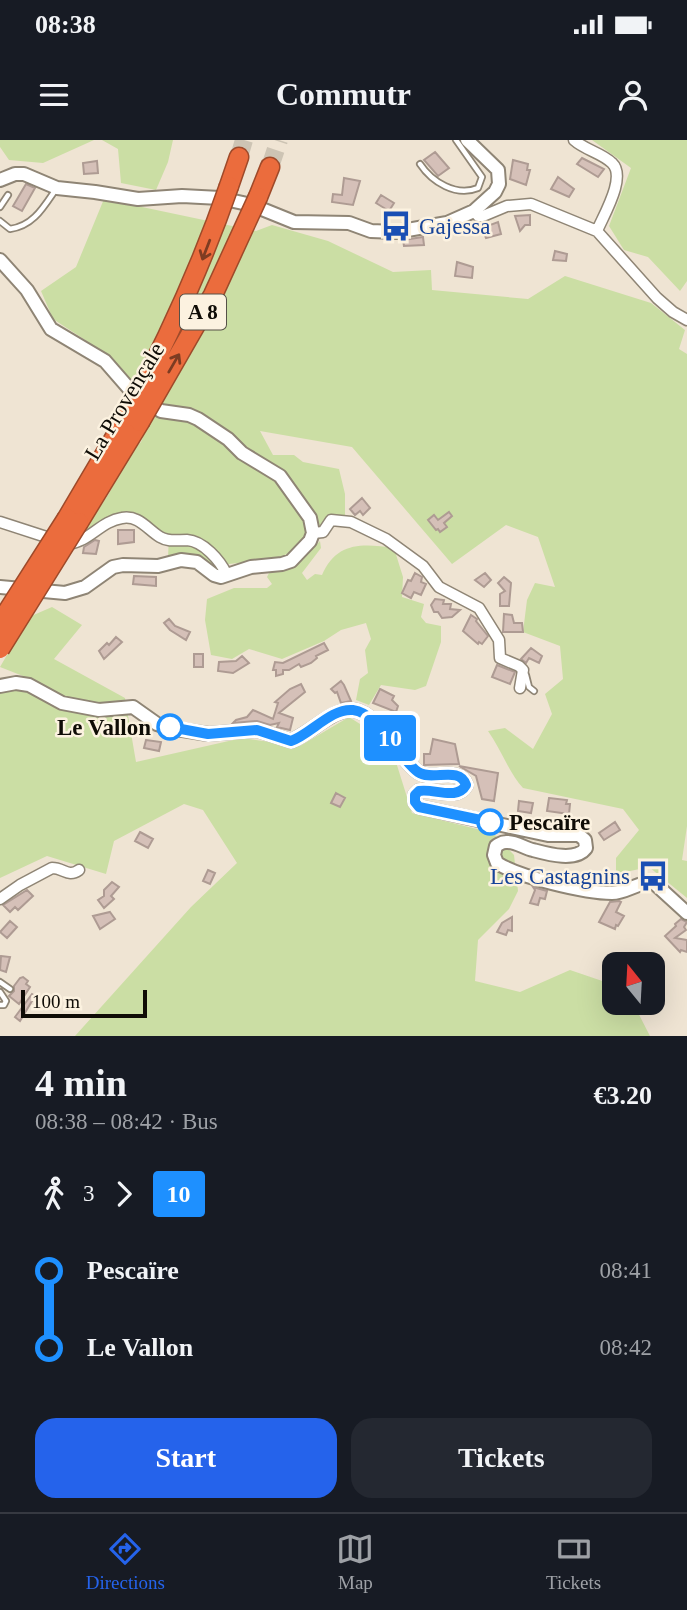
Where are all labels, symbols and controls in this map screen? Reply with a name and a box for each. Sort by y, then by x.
text: 08:38 [35,10,96,39]
icon: menu [35,76,73,114]
text: Commutr [276,76,411,112]
icon: person [614,76,652,114]
bus stop icon: Gajessa [379,209,413,243]
place label: Gajessa [419,214,491,239]
one-way arrow [198,239,211,261]
road number: A 8 [180,294,226,330]
street label: La Provençale [80,338,169,464]
one-way arrow [167,354,181,374]
marker: Le Vallon [157,714,183,740]
place label: Le Vallon [57,715,151,740]
line badge: 10 [358,715,422,761]
text: 10 [378,725,402,751]
marker: Pescaïre [477,809,503,835]
place label: Pescaïre [509,810,590,835]
bus stop icon: Les Castagnins [636,859,670,893]
place label: Les Castagnins [490,864,630,889]
north arrow [602,952,665,1015]
map controls [602,952,665,1015]
scale bar [21,987,147,1019]
text: 100 m [32,991,80,1012]
text: 4 min [35,1062,127,1104]
text: €3.20 [594,1081,652,1110]
text: 08:38 – 08:42 · Bus [35,1109,218,1134]
icon: walk [35,1175,73,1213]
icon: forward [105,1175,143,1213]
text: 3 [83,1181,95,1206]
text: 10 [167,1181,191,1207]
text: Pescaïre [87,1256,179,1285]
text: 08:41 [600,1258,652,1283]
text: Le Vallon [87,1333,193,1362]
text: 08:42 [600,1335,652,1360]
button: Start [35,1418,337,1498]
button: Tickets [351,1418,652,1498]
tab: Directions [86,1530,165,1594]
tab: Map [336,1530,374,1594]
tab: Tickets [546,1530,601,1594]

